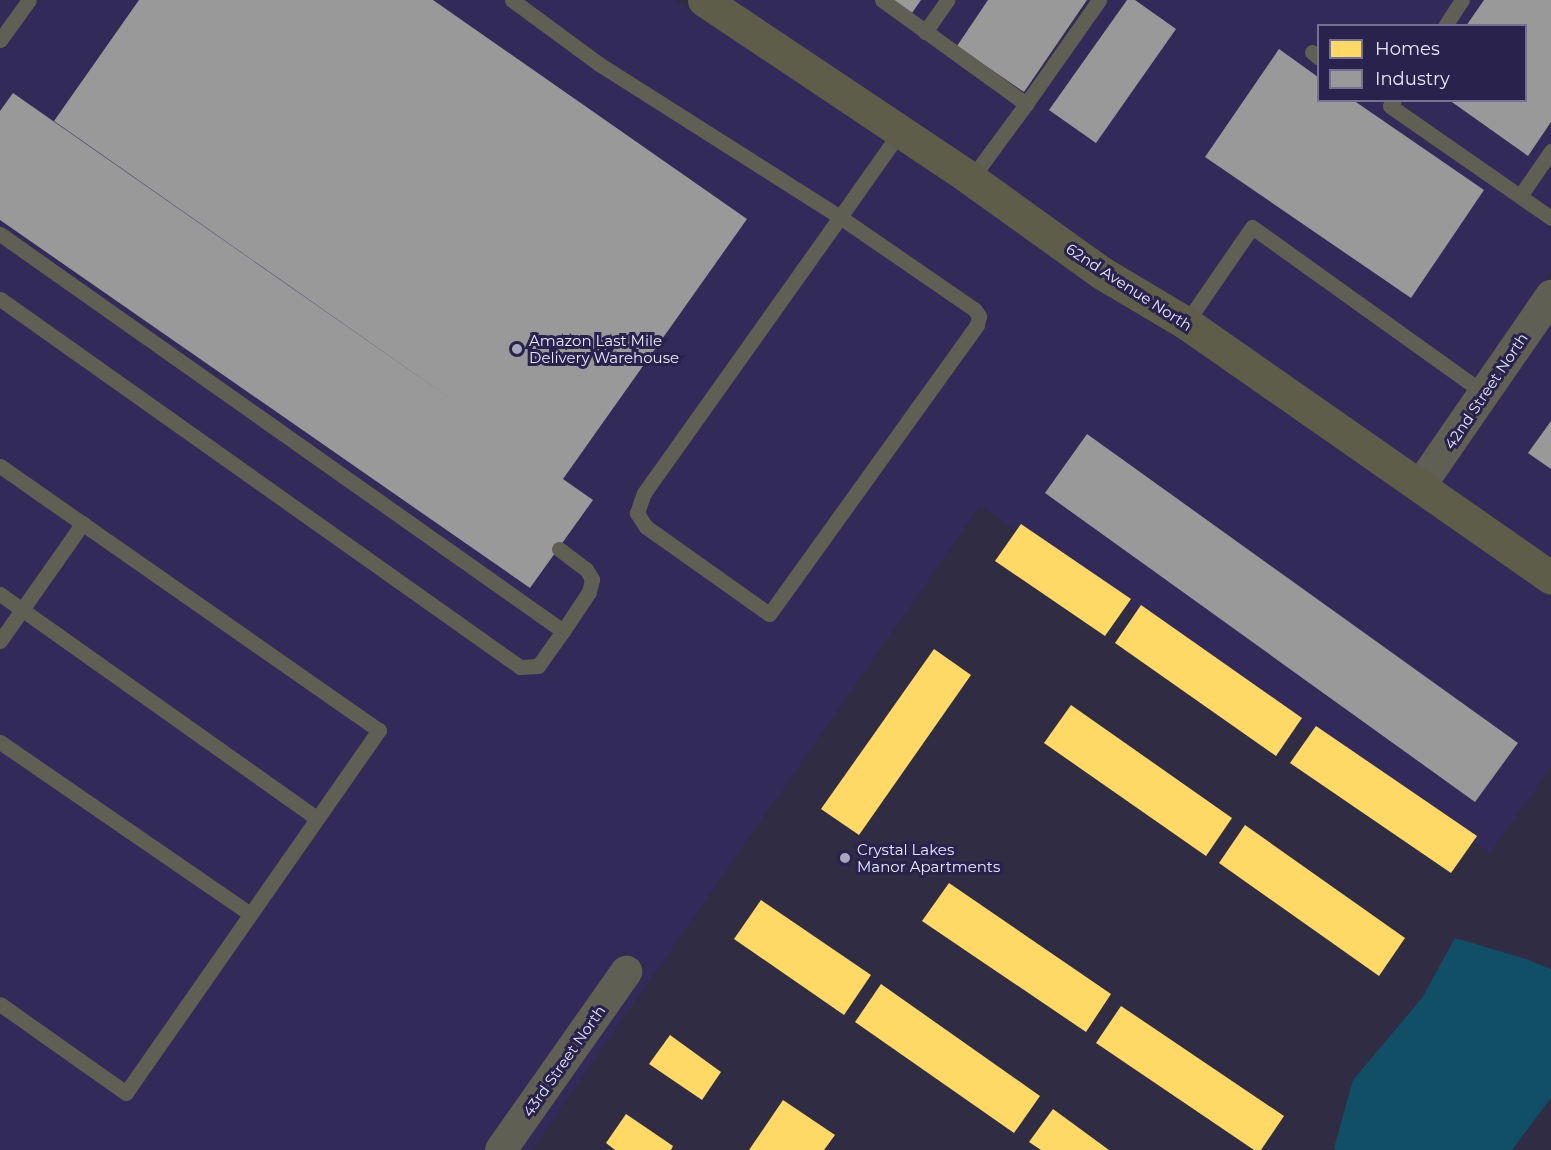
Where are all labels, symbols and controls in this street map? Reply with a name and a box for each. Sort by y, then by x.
legend [1317,24,1527,102]
text: Homes [1375,38,1440,60]
text: Industry [1375,68,1450,90]
street label: 62nd Avenue North [1063,240,1195,334]
street label: 42nd Street North [1441,330,1531,452]
place label: Amazon Last Mile Delivery Warehouse [529,331,679,366]
marker: Amazon Last Mile Delivery Warehouse [510,342,524,356]
place label: Crystal Lakes Manor Apartments [857,840,1000,875]
marker: Crystal Lakes Manor Apartments [838,851,852,865]
street label: 43rd Street North [519,1002,609,1120]

